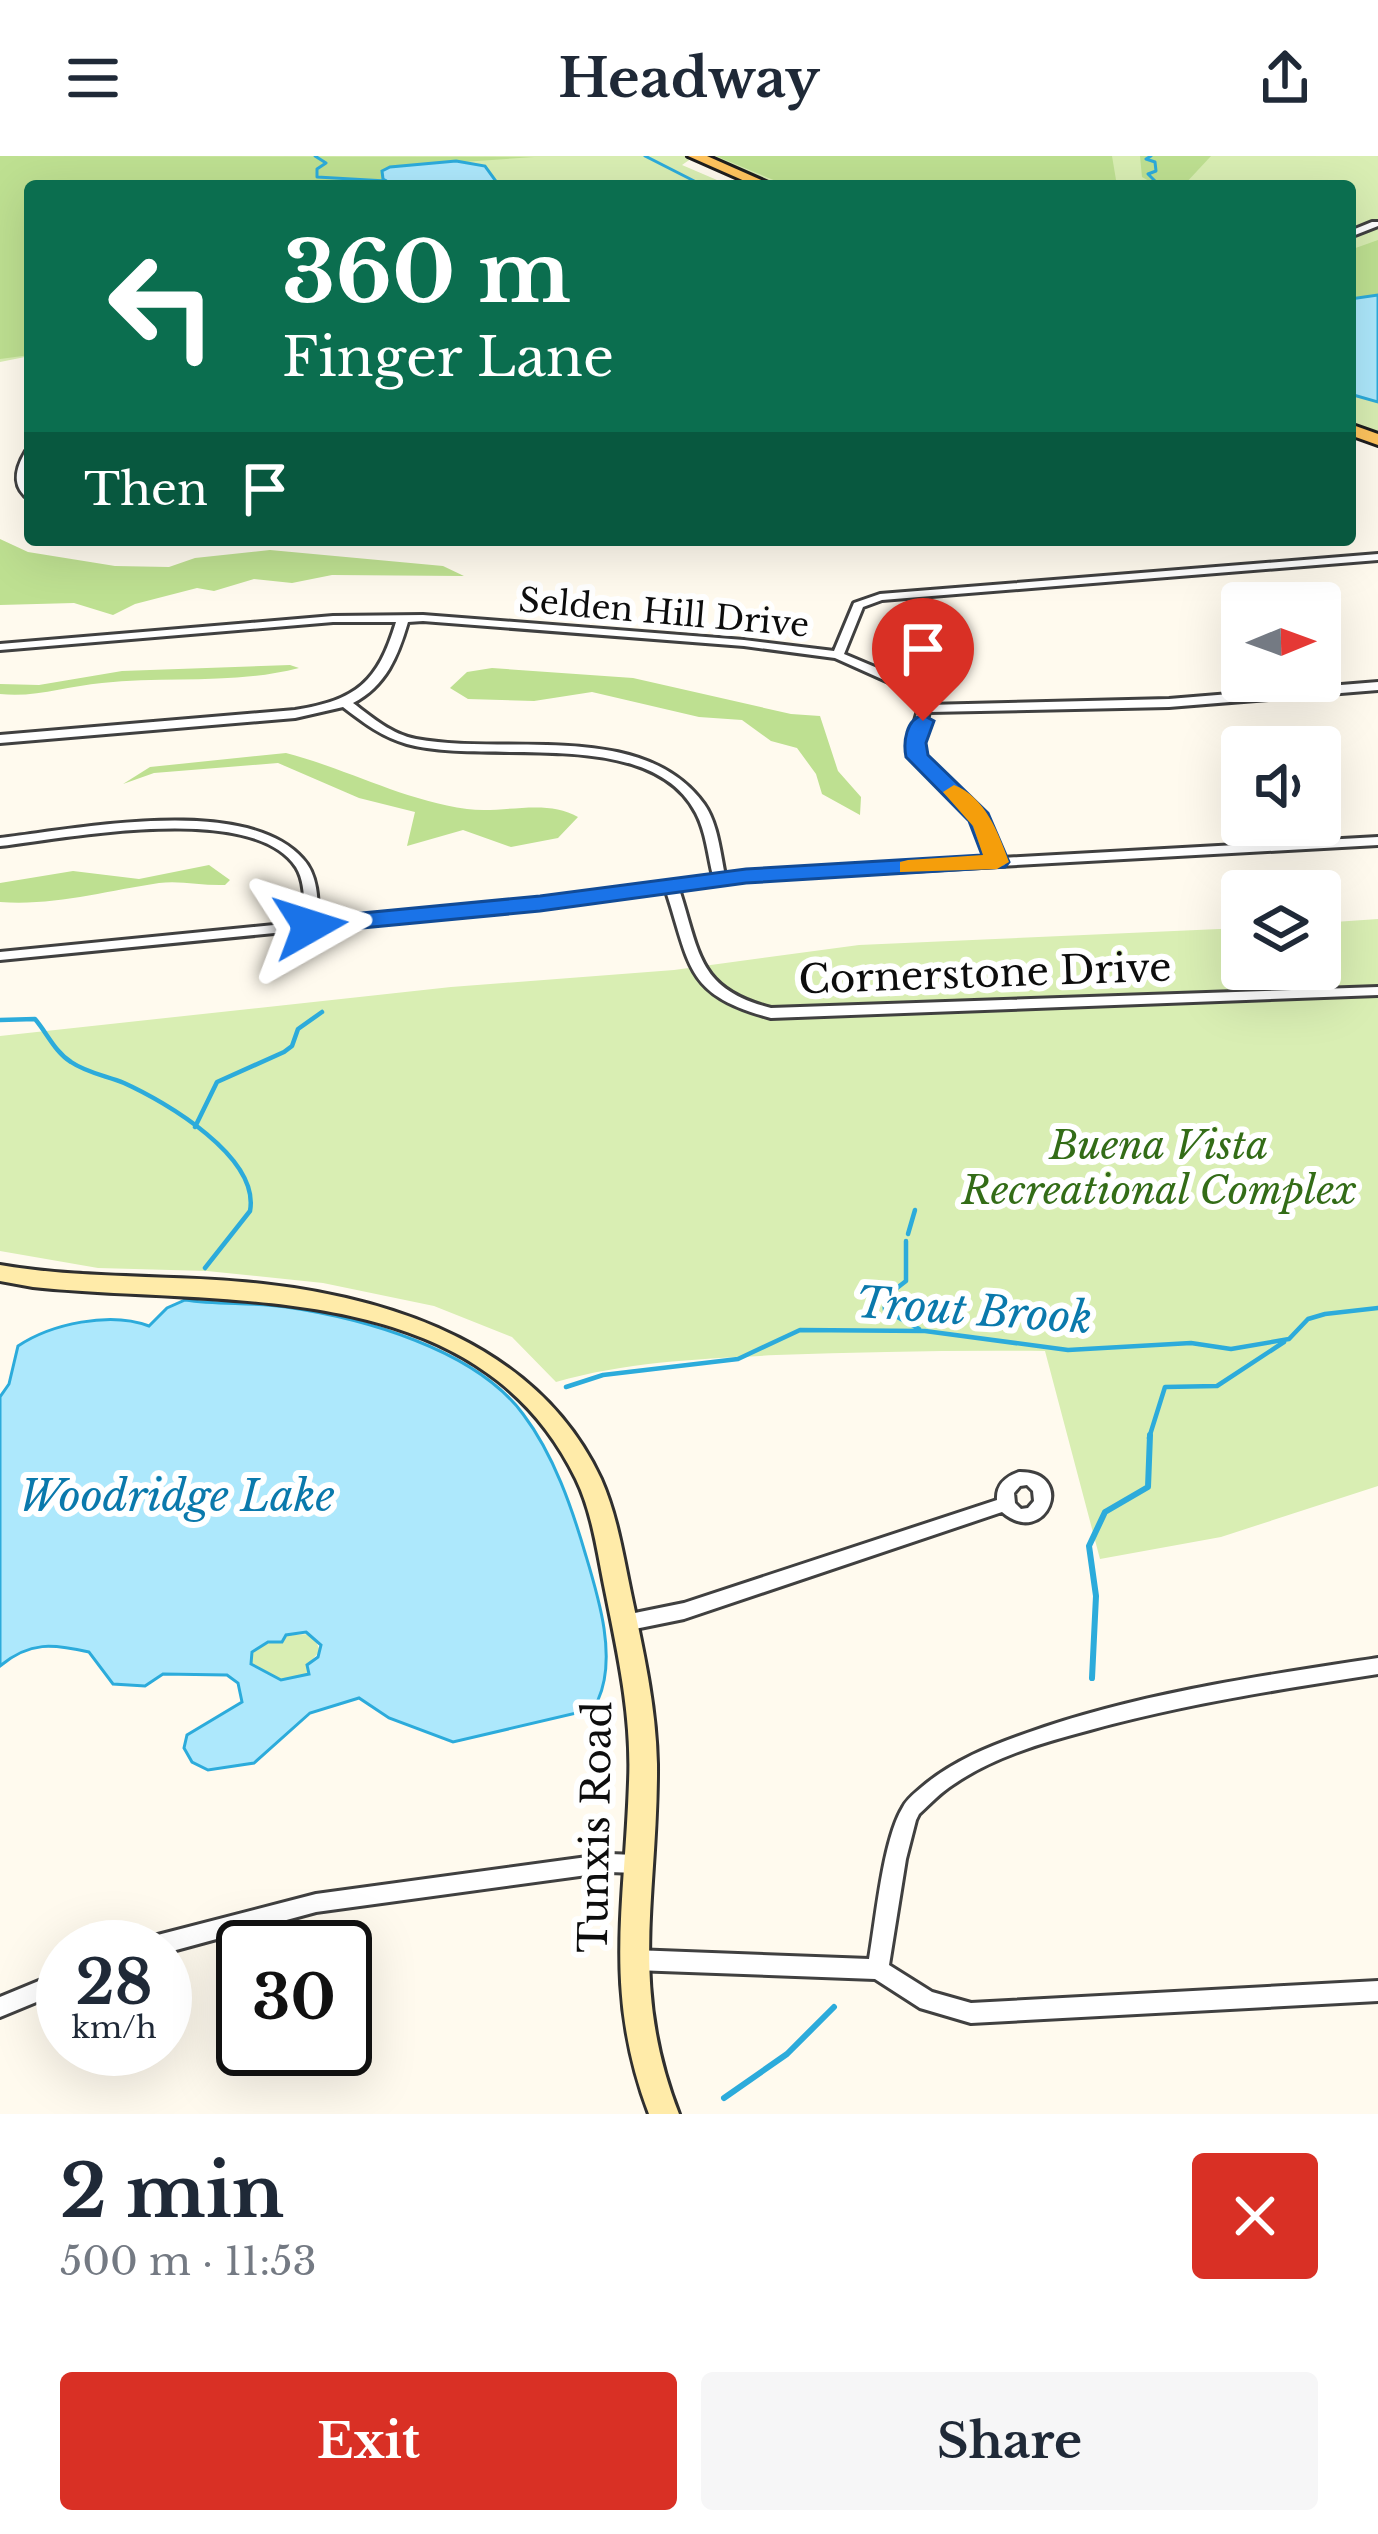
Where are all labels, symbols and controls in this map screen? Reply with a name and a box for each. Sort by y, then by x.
icon: menu [60,45,126,111]
text: Headway [558,45,820,112]
icon: share [1252,45,1318,111]
text: 360 m [282,221,571,325]
icon: left [84,228,240,384]
text: Finger Lane [282,324,614,391]
icon: arrive [232,456,298,522]
text: Then [84,461,208,517]
street label: Selden Hill Drive [517,579,811,646]
north arrow [1221,582,1341,702]
map controls [1221,582,1341,990]
pin [872,598,974,721]
icon: arrive [890,616,956,682]
button: sound [1221,726,1341,846]
position arrow [247,863,373,989]
button: layers [1221,870,1341,990]
street label: Cornerstone Drive [798,943,1172,1004]
park label: Buena Vista Recreational Complex [960,1121,1357,1215]
water label: Trout Brook [854,1276,1094,1344]
water label: Woodridge Lake [19,1470,335,1522]
street label: Tunxis Road [569,1701,622,1953]
speed limit sign: 30 [216,1920,372,2076]
text: 28 [75,1946,153,2020]
text: km/h [71,2009,157,2046]
text: 2 min [60,2147,284,2236]
button: close [1192,2153,1318,2279]
text: 500 m · 11:53 [60,2237,316,2286]
button: Exit [60,2372,677,2510]
button: Share [701,2372,1318,2510]

